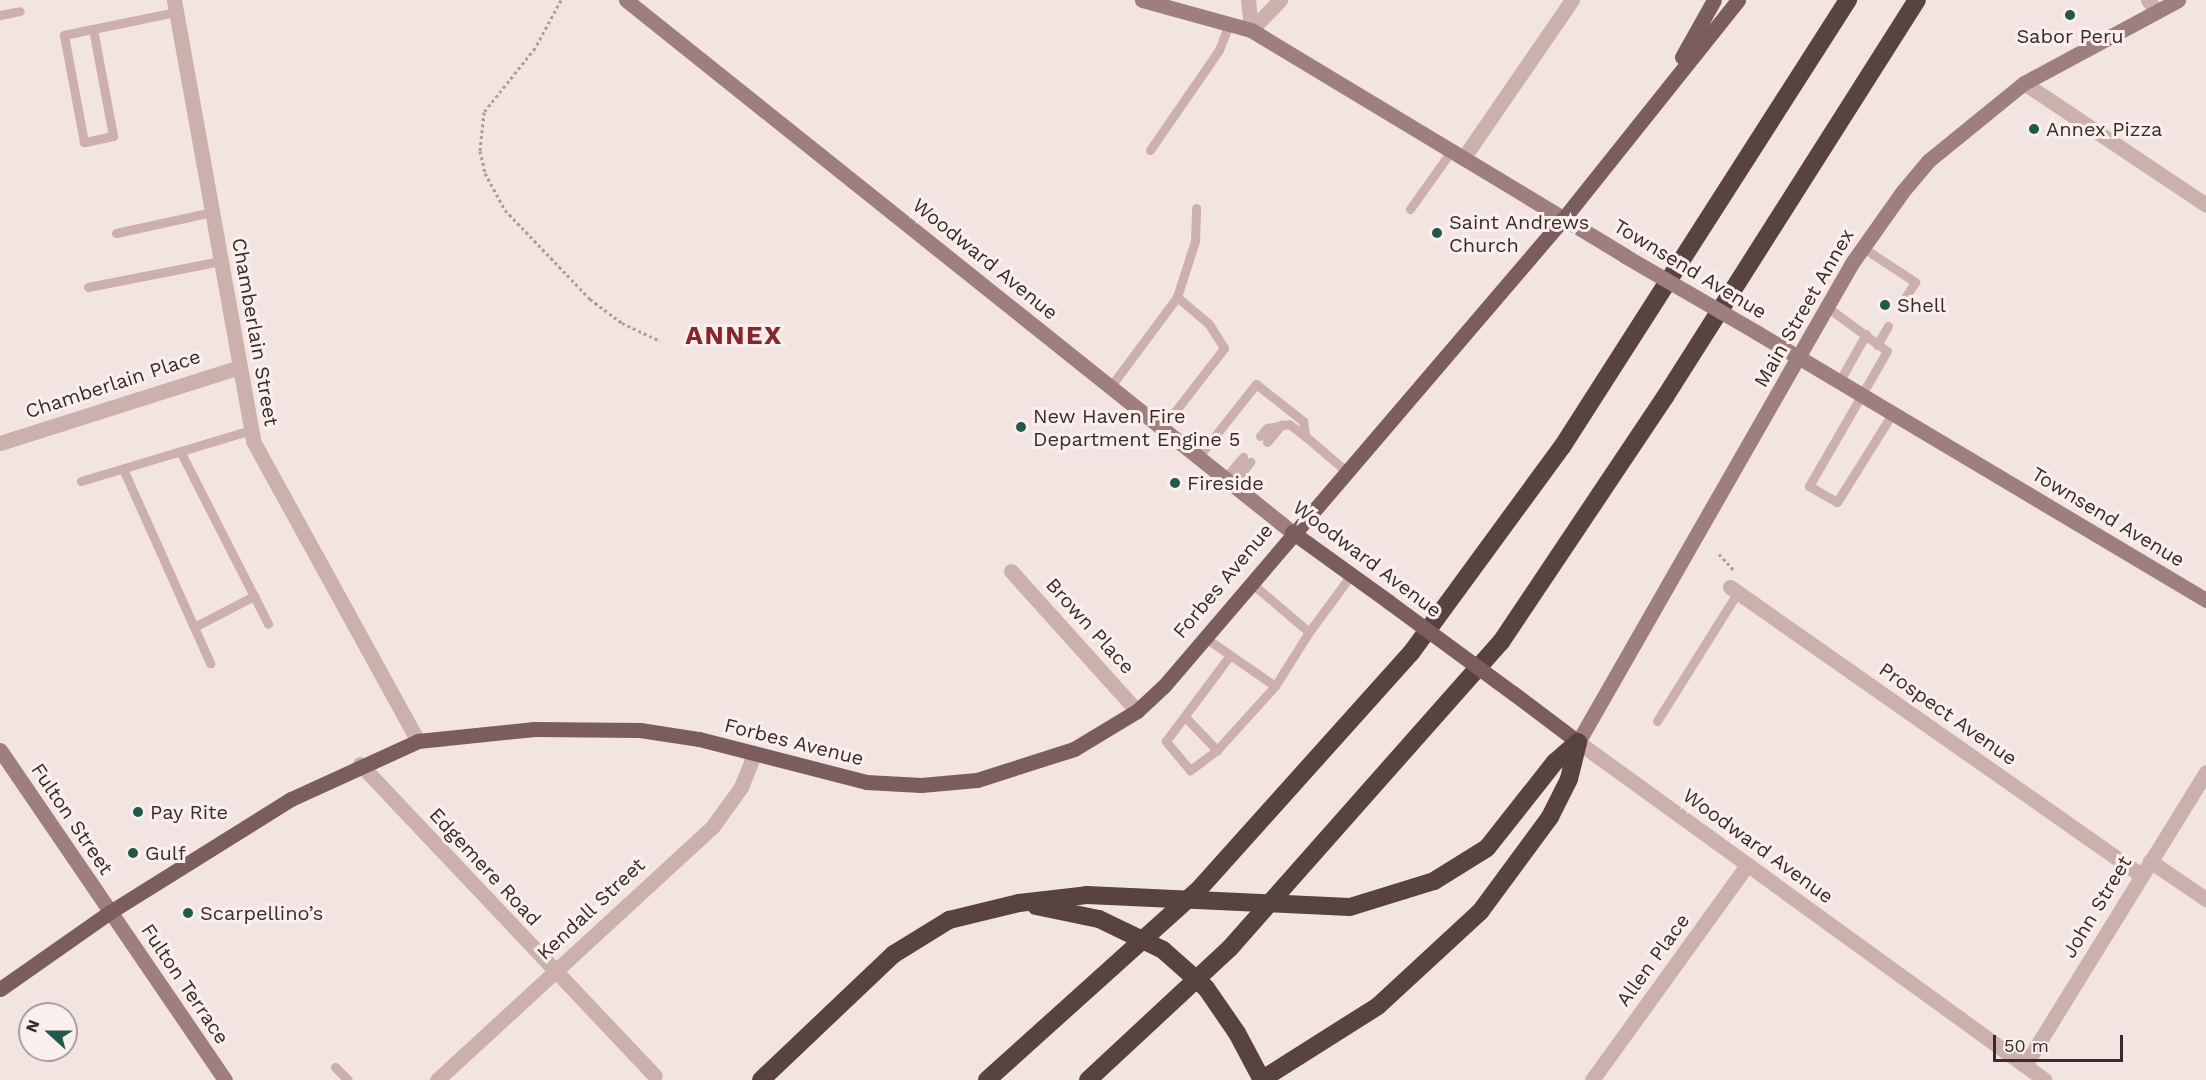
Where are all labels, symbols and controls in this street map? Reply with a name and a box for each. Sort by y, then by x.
marker: Sabor Peru [2063,8,2077,22]
place label: Sabor Peru [2016,24,2124,48]
place label: Annex Pizza [2046,117,2163,141]
marker: Annex Pizza [2027,122,2041,136]
street label: Woodward Avenue [907,193,1063,325]
place label: Saint Andrews Church [1449,210,1590,257]
street label: Townsend Avenue [1609,214,1771,324]
street label: Main Street Annex [1749,224,1859,392]
marker: Saint Andrews Church [1430,226,1444,240]
street label: Chamberlain Street [227,236,283,428]
place label: Shell [1897,293,1946,317]
marker: Shell [1878,298,1892,312]
district label: ANNEX [685,320,783,352]
street label: Chamberlain Place [22,344,204,424]
place label: New Haven Fire Department Engine 5 [1033,404,1240,451]
marker: New Haven Fire Department Engine 5 [1014,420,1028,434]
street label: Townsend Avenue [2027,462,2189,572]
place label: Fireside [1187,471,1264,495]
marker: Fireside [1168,476,1182,490]
street label: Woodward Avenue [1288,495,1446,623]
street label: Forbes Avenue [1168,518,1278,644]
street label: Brown Place [1041,573,1139,679]
street label: Prospect Avenue [1874,657,2022,771]
street label: Forbes Avenue [722,713,866,771]
street label: Fulton Street [26,759,118,879]
street label: Woodward Avenue [1678,783,1838,909]
place label: Pay Rite [150,800,229,824]
street label: Edgemere Road [424,803,546,931]
marker: Pay Rite [131,805,145,819]
place label: Gulf [145,841,186,865]
marker: Gulf [126,846,140,860]
street label: John Street [2057,852,2137,962]
street label: Kendall Street [532,853,650,965]
place label: Scarpellino’s [200,901,323,925]
marker: Scarpellino’s [181,906,195,920]
street label: Allen Place [1611,909,1695,1011]
street label: Fulton Terrace [136,919,234,1049]
north arrow [18,1002,78,1062]
text: N [22,1017,44,1035]
scale bar [1996,1023,2126,1061]
text: 50 m [2004,1035,2049,1056]

